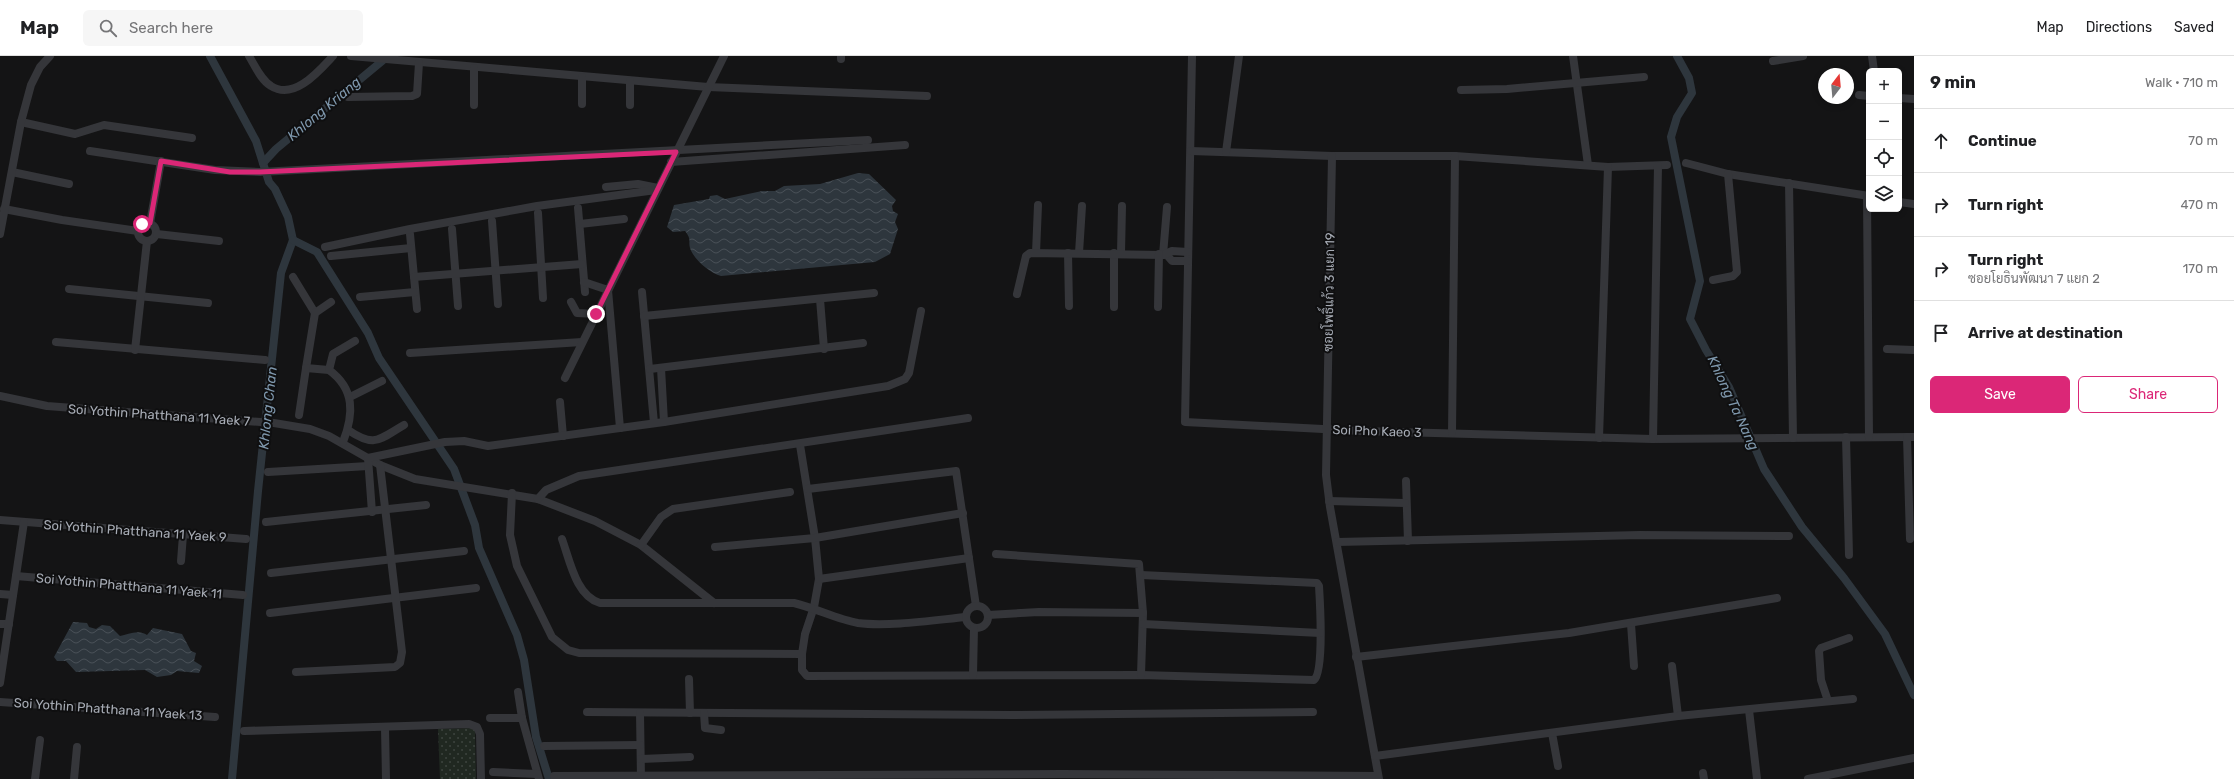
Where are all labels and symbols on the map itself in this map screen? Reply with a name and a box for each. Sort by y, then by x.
north arrow [1818,68,1854,104]
water label: Khlong Kriang [284,73,364,145]
route start [133,215,151,233]
street label: ซอยโพธิ์แก้ว 3 แยก 19 [1315,232,1338,352]
route end [587,305,605,323]
water label: Khlong Ta Nang [1704,353,1762,453]
water label: Khlong Chan [255,366,281,450]
street label: Soi Yothin Phatthana 11 Yaek 7 [68,401,251,429]
street label: Soi Pho Kaeo 3 [1332,422,1422,440]
street label: Soi Yothin Phatthana 11 Yaek 9 [43,517,227,545]
street label: Soi Yothin Phatthana 11 Yaek 11 [35,570,223,602]
street label: Soi Yothin Phatthana 11 Yaek 13 [13,695,203,723]

